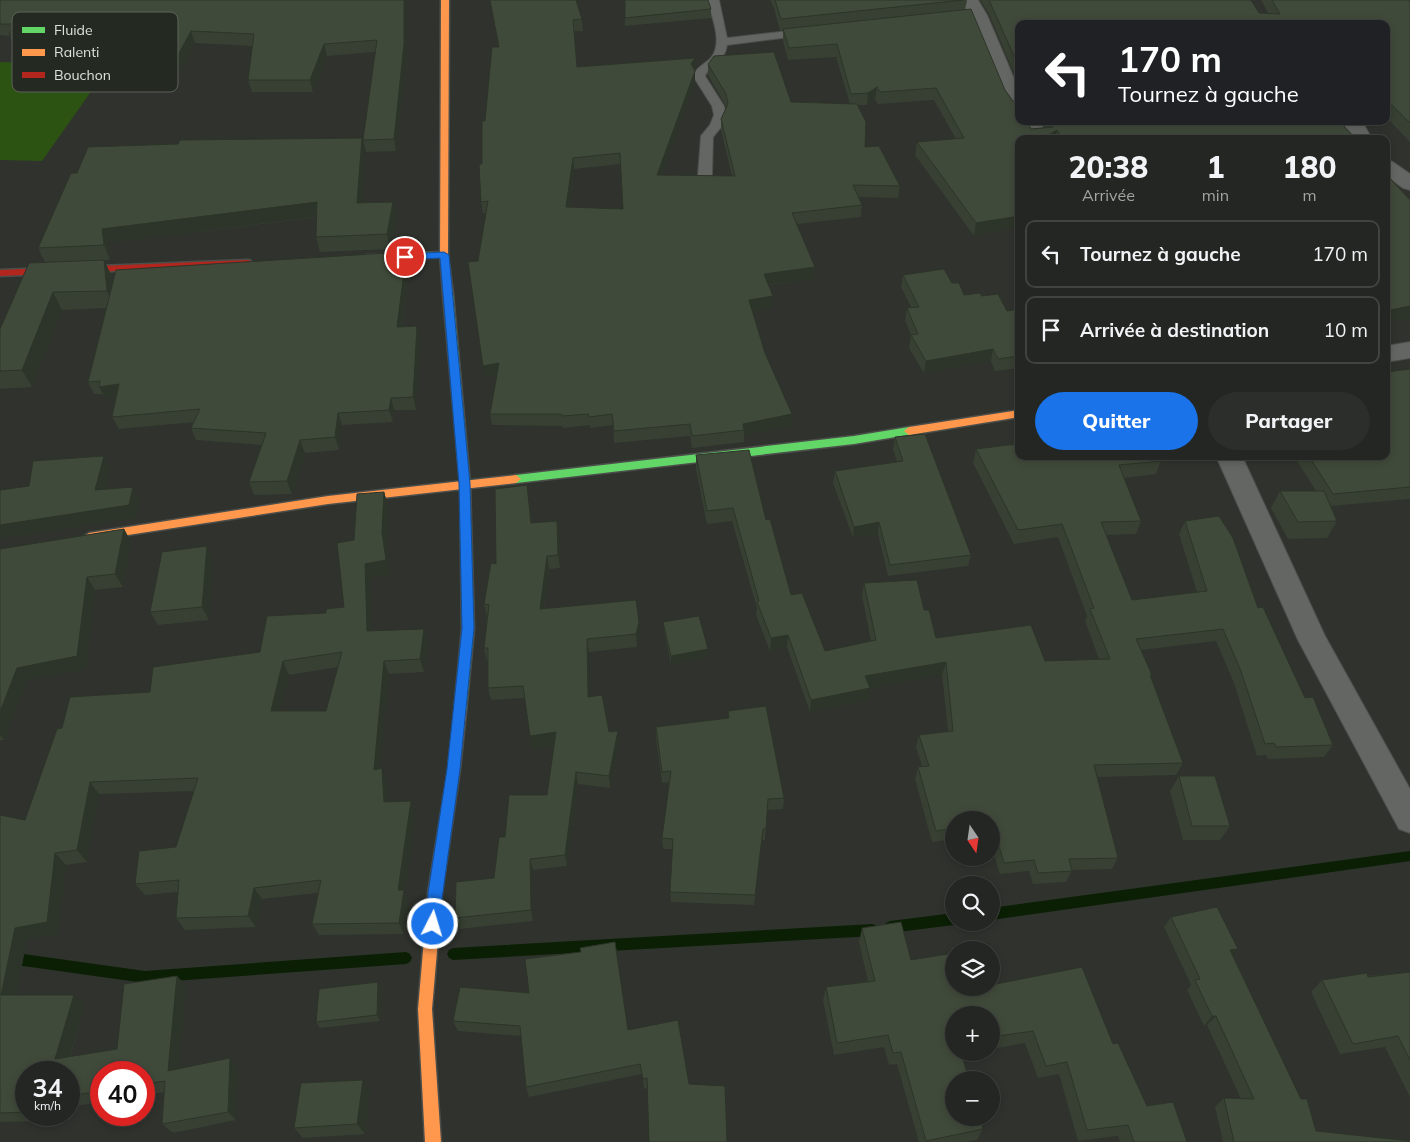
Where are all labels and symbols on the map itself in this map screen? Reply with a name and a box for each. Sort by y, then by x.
legend [12,12,178,92]
text: Fluide [54,21,93,39]
text: Ralenti [54,43,99,61]
text: Bouchon [54,66,111,84]
pin [384,236,426,278]
north arrow [945,811,1000,866]
position arrow [406,897,458,949]
speed limit sign: 40 [90,1061,155,1126]

